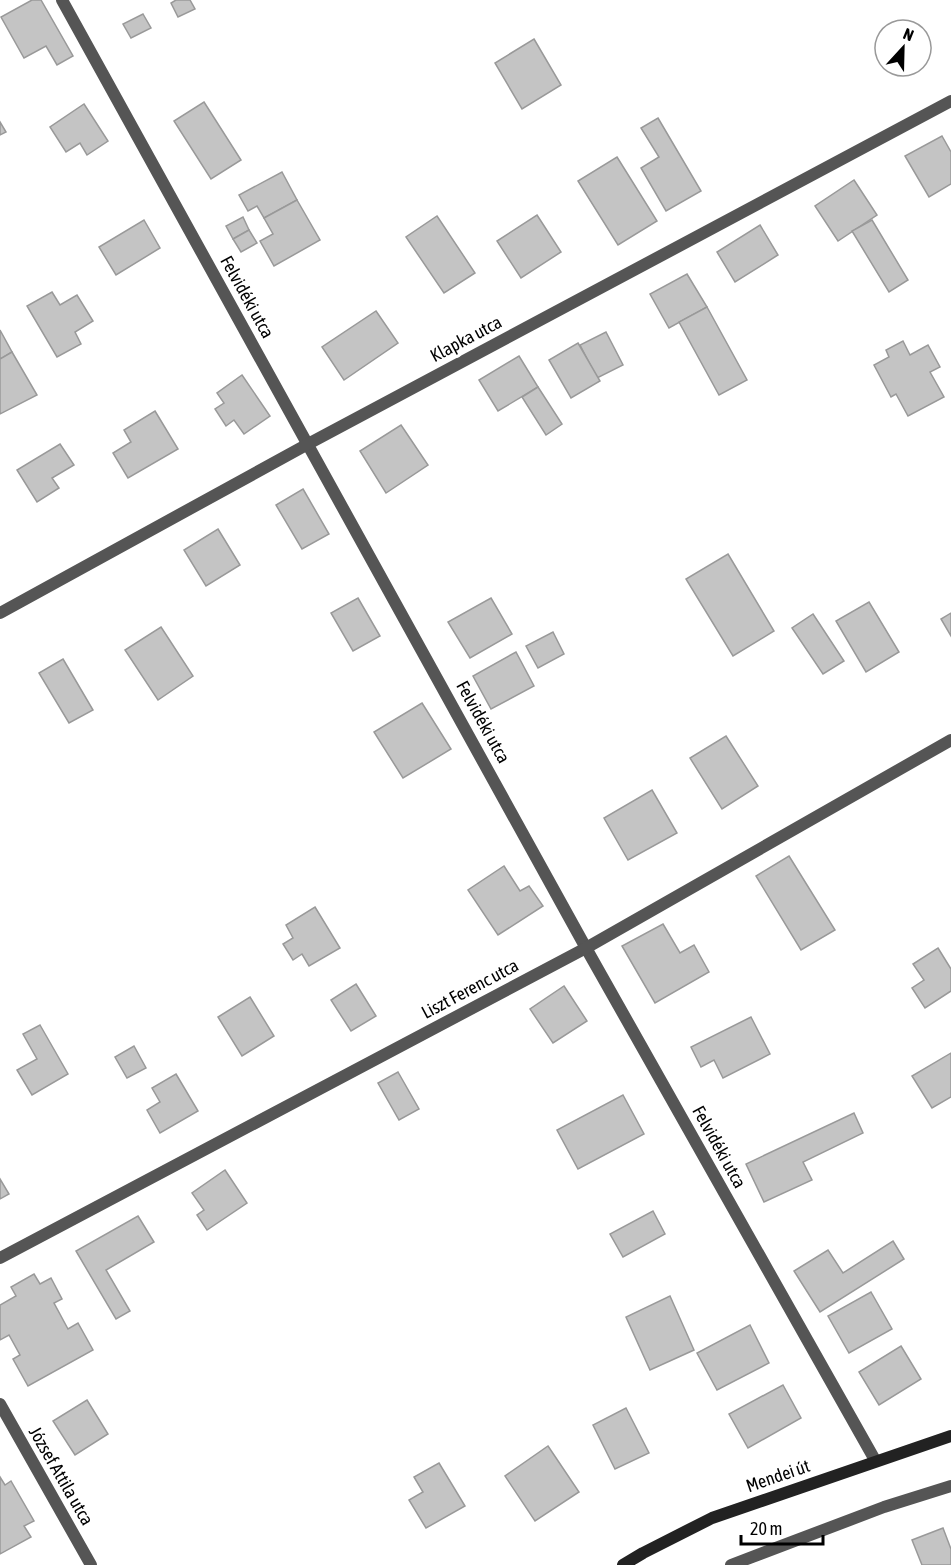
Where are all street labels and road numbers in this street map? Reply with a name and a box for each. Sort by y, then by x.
street label: Felvidéki utca [216,252,279,341]
street label: Klapka utca [426,311,505,366]
street label: Felvidéki utca [452,677,515,766]
street label: Liszt Ferenc utca [418,954,522,1023]
street label: Felvidéki utca [688,1102,751,1191]
street label: József Attila utca [25,1423,98,1529]
street label: Mendei út [743,1455,813,1496]

